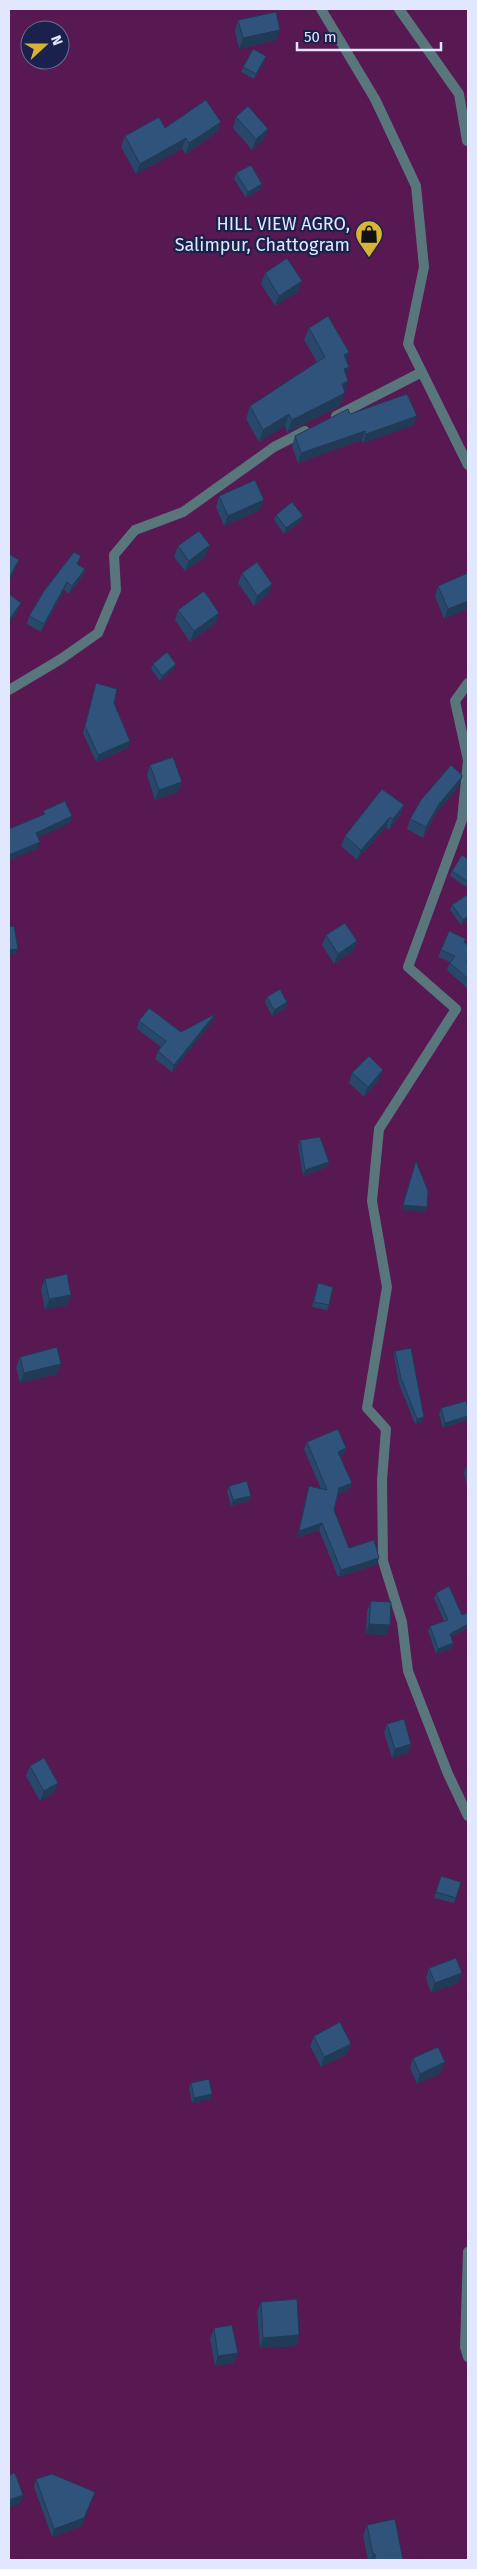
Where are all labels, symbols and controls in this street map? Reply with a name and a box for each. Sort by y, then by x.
north arrow [20,20,70,70]
scale bar [297,20,441,52]
text: 50 m [304,28,337,46]
text: N [47,33,66,48]
place label: HILL VIEW AGRO, Salimpur, Chattogram [175,213,350,256]
shop icon: HILL VIEW AGRO, Salimpur, Chattogram [354,219,384,258]

